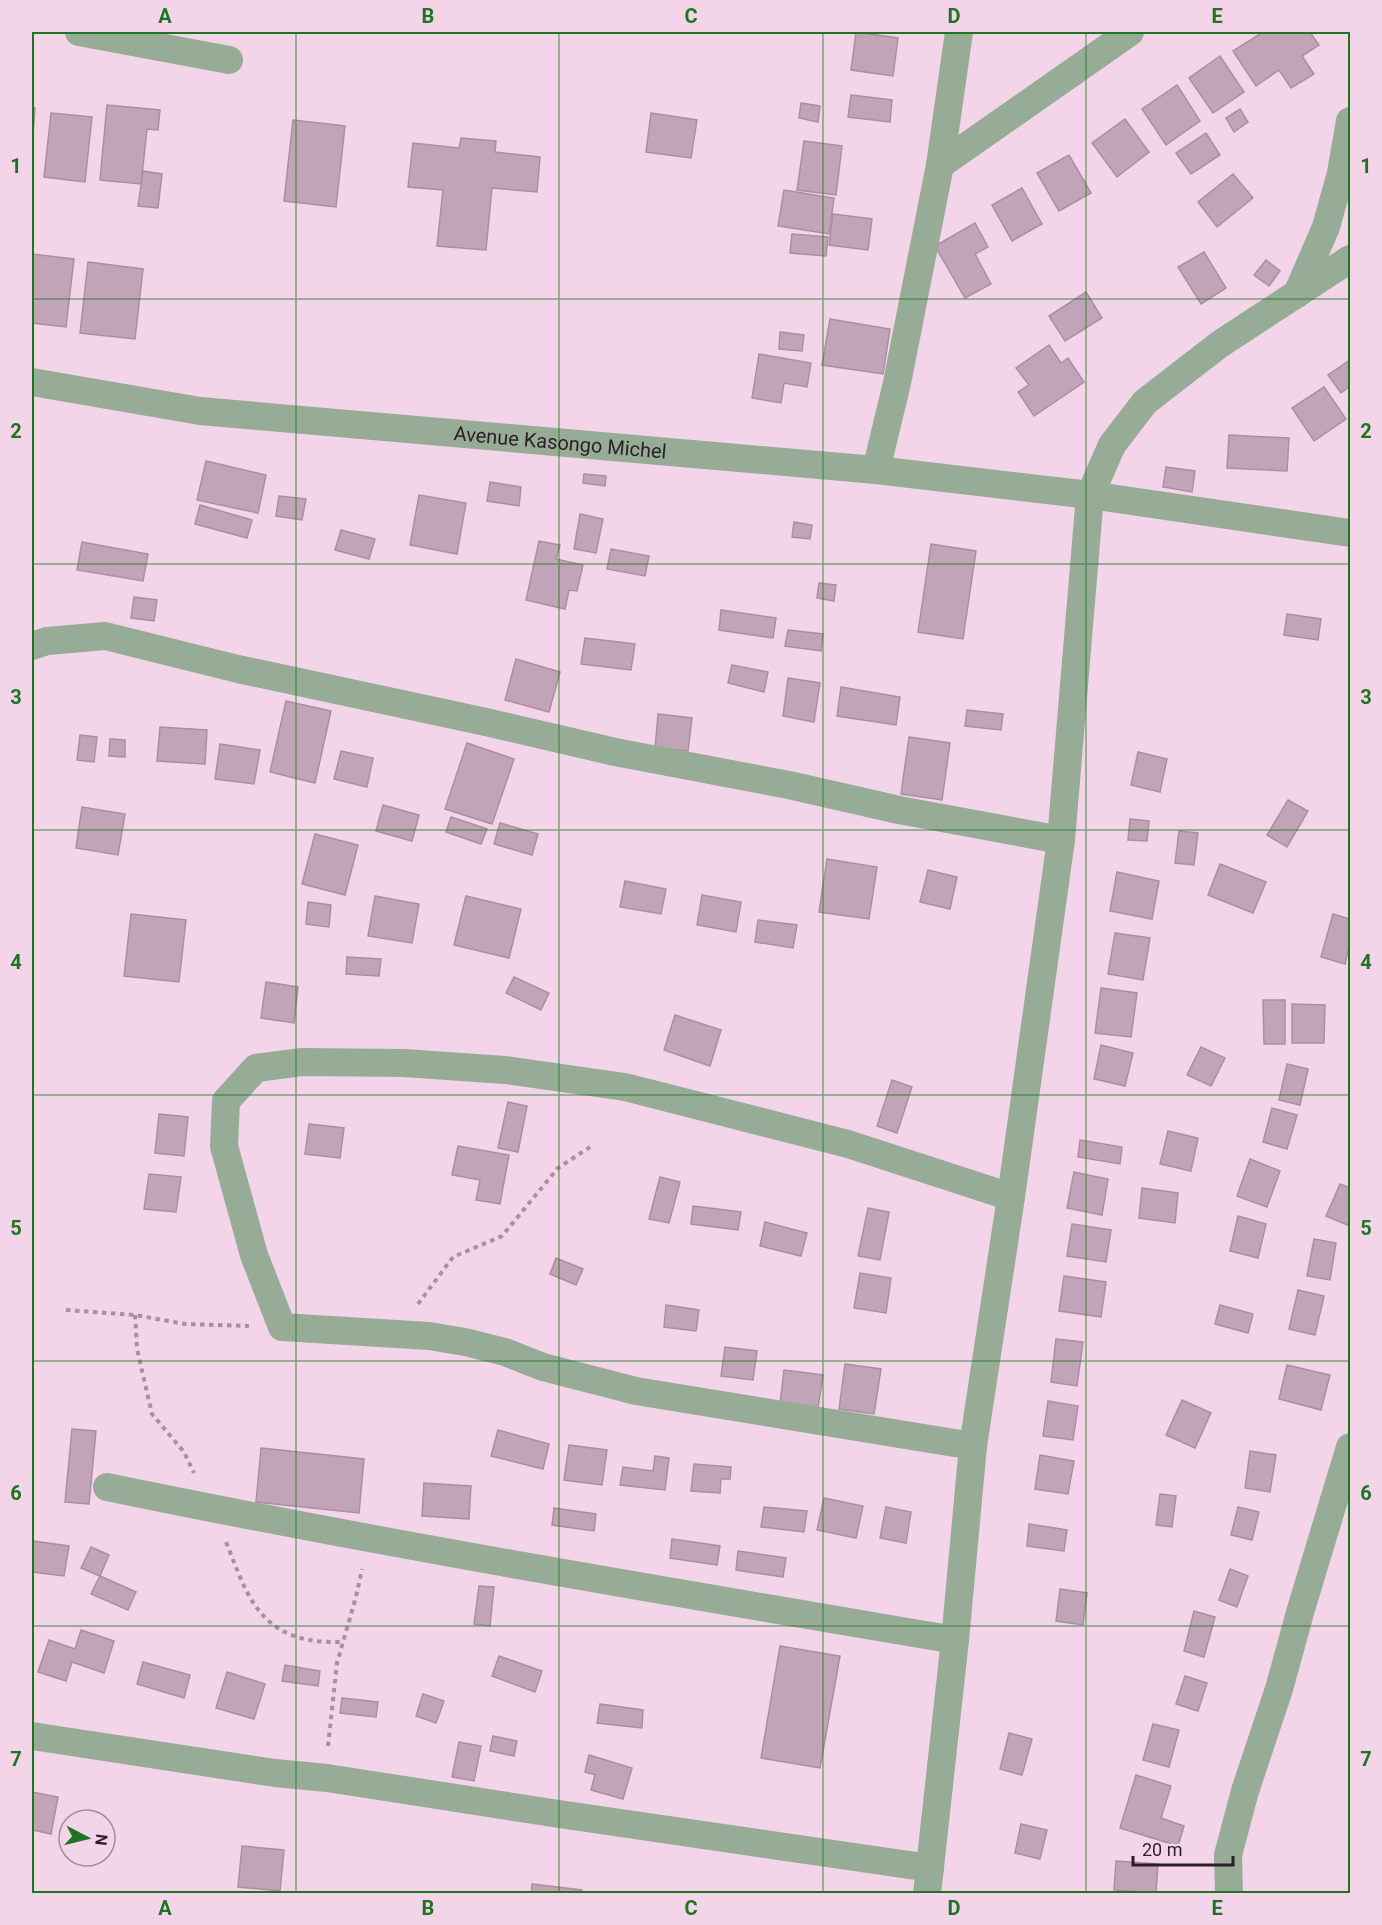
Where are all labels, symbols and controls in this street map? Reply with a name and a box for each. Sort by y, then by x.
text: A [158,4,172,28]
text: B [422,4,434,28]
text: C [684,4,698,28]
text: D [948,4,961,28]
text: E [1211,4,1223,28]
text: 1 [10,154,22,178]
text: 1 [1360,154,1372,178]
text: 2 [10,419,22,443]
text: 2 [1360,419,1372,443]
street label: Avenue Kasongo Michel [453,421,668,464]
text: 3 [10,685,22,709]
text: 3 [1360,685,1372,709]
text: 4 [10,950,22,974]
text: 4 [1360,950,1372,974]
text: 5 [10,1216,22,1240]
text: 5 [1360,1216,1372,1240]
text: 6 [10,1481,22,1505]
text: 6 [1360,1481,1372,1505]
text: 7 [10,1747,22,1771]
text: 7 [1360,1747,1372,1771]
north arrow [57,1808,117,1868]
scale bar [1133,1829,1234,1867]
text: N [91,1833,112,1847]
text: 20 m [1142,1839,1182,1860]
text: A [158,1896,172,1920]
text: B [422,1896,434,1920]
text: C [684,1896,698,1920]
text: D [948,1896,961,1920]
text: E [1211,1896,1223,1920]

